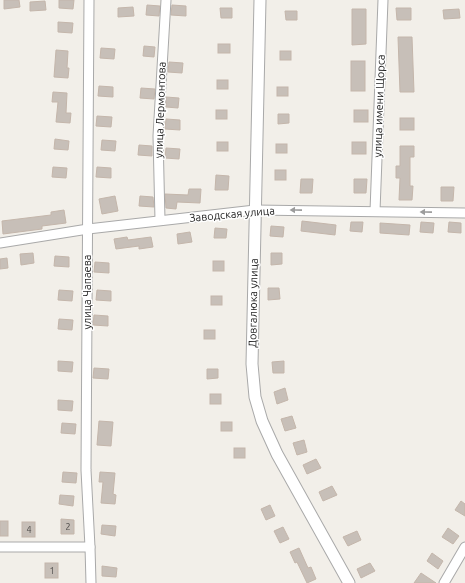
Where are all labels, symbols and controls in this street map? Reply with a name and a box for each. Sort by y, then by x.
street label: улица имени Щорса [371,54,387,158]
street label: улица Лермонтова [152,61,168,159]
street label: Заводская улица [189,204,275,224]
one-way arrow [289,207,302,213]
one-way arrow [419,209,432,215]
street label: улица Чапаева [81,255,93,329]
street label: Довгалюка улица [246,258,260,348]
house number: 2 [65,522,71,532]
house number: 4 [26,525,32,535]
house number: 1 [49,566,55,576]

